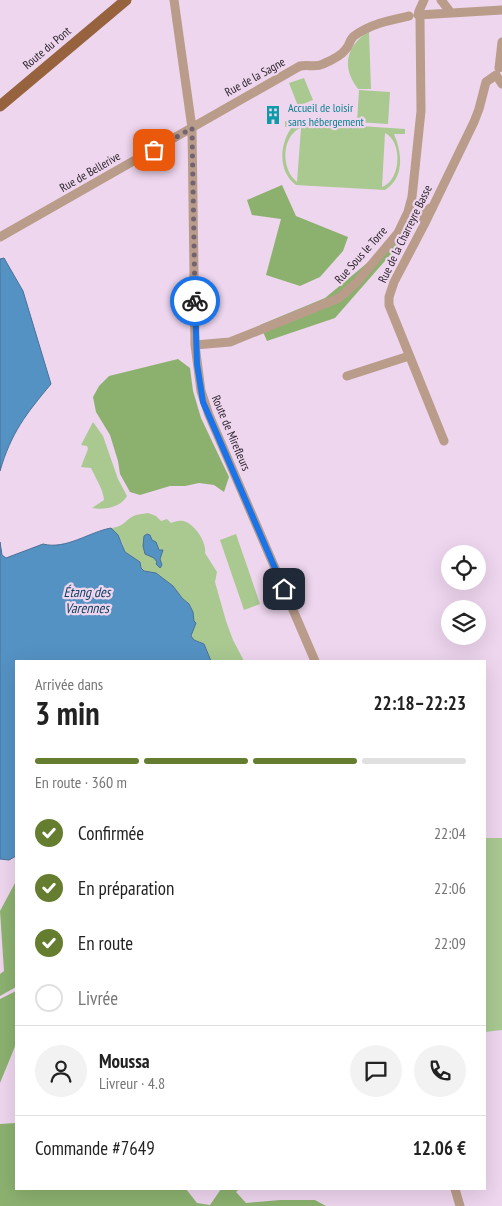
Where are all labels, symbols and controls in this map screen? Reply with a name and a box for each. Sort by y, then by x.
street label: Route du Pont [20,23,74,72]
street label: Rue de la Sagne [222,54,288,99]
place label: Accueil de loisir sans hébergement [288,100,365,129]
building icon: Accueil de loisir sans hébergement [262,104,284,126]
pin [133,129,175,171]
icon: bag [140,136,168,164]
street label: Rue de Bellerive [57,148,123,195]
street label: Rue de la Charreyre Basse [374,182,435,285]
street label: Rue Sous le Torre [331,223,390,286]
courier [170,276,220,326]
icon: bike [181,287,209,315]
street label: Route de Mirefleurs [209,393,254,473]
map controls [441,545,486,645]
button: locate [441,545,486,590]
pin [263,568,305,610]
icon: home [270,575,298,603]
water label: Étang des Varennes [63,583,112,617]
button: layers [441,600,486,645]
text: Arrivée dans [35,674,103,694]
text: 22:18–22:23 [373,691,466,715]
text: 3 min [35,692,100,734]
text: En route · 360 m [35,772,127,792]
icon: check [35,819,63,847]
text: Confirmée [78,821,144,845]
text: 22:04 [434,823,466,843]
icon: check [35,874,63,902]
text: En préparation [78,876,174,900]
text: 22:06 [434,878,466,898]
icon: check [35,929,63,957]
text: En route [78,931,133,955]
text: 22:09 [434,933,466,953]
text: Livrée [78,986,118,1010]
button: person [35,1045,87,1097]
button: chat [350,1045,402,1097]
button: phone [414,1045,466,1097]
text: Moussa [99,1049,150,1073]
text: Livreur · 4.8 [99,1073,165,1093]
text: Commande #7649 [35,1136,155,1160]
text: 12.06 € [413,1136,466,1160]

